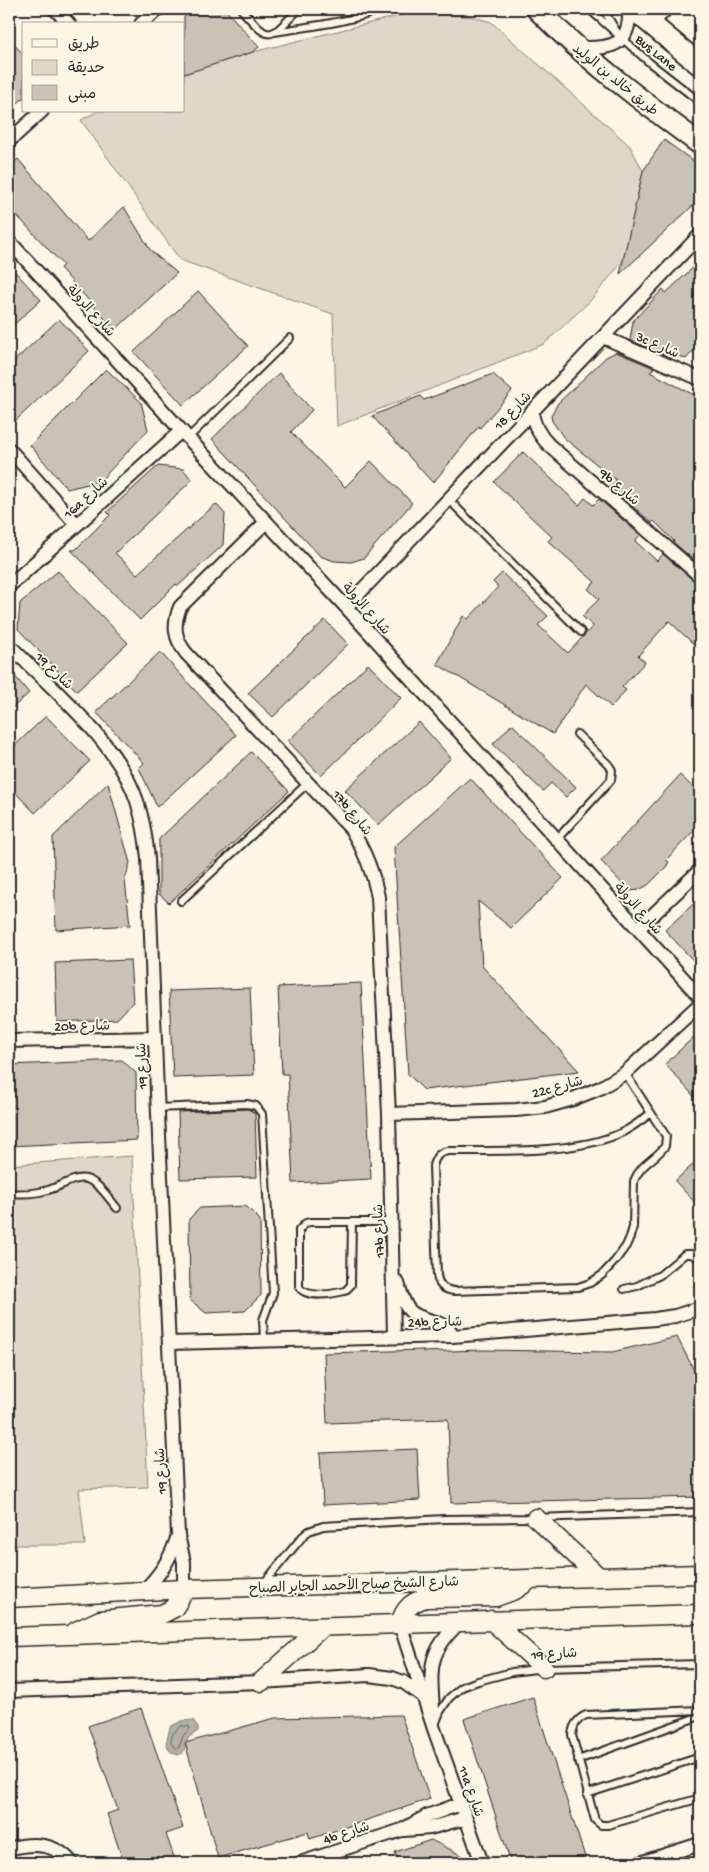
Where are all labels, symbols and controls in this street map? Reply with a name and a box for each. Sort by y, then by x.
legend [22,22,185,112]
street label: Bus Lane [630,31,680,76]
text: طريق [68,36,100,54]
street label: طريق خالد بن الوليد [568,41,661,121]
text: حديقة [68,60,105,78]
text: مبنى [68,86,96,104]
street label: شارع الرولة [62,282,118,341]
street label: 3c شارع [632,329,681,363]
street label: شارع 18 [491,389,536,435]
street label: 9b شارع [594,465,642,510]
street label: 16a شارع [60,474,112,524]
street label: شارع الرولة [337,580,393,639]
street label: شارع 19 [30,649,76,694]
street label: 17b شارع [327,786,375,840]
street label: شارع الرولة [609,880,665,939]
street label: 20b شارع [54,1019,110,1036]
street label: شارع 19 [134,1042,153,1090]
street label: 22c شارع [530,1073,585,1103]
street label: 17b شارع [371,1204,390,1259]
street label: 24b شارع [408,1315,462,1332]
street label: شارع 19 [153,1447,172,1495]
street label: شارع الشيخ صباح الأحمد الجابر الصباح [249,1571,459,1599]
street label: شارع 19 [530,1646,578,1665]
street label: 11a شارع [453,1763,486,1819]
street label: 4b شارع [321,1819,372,1850]

